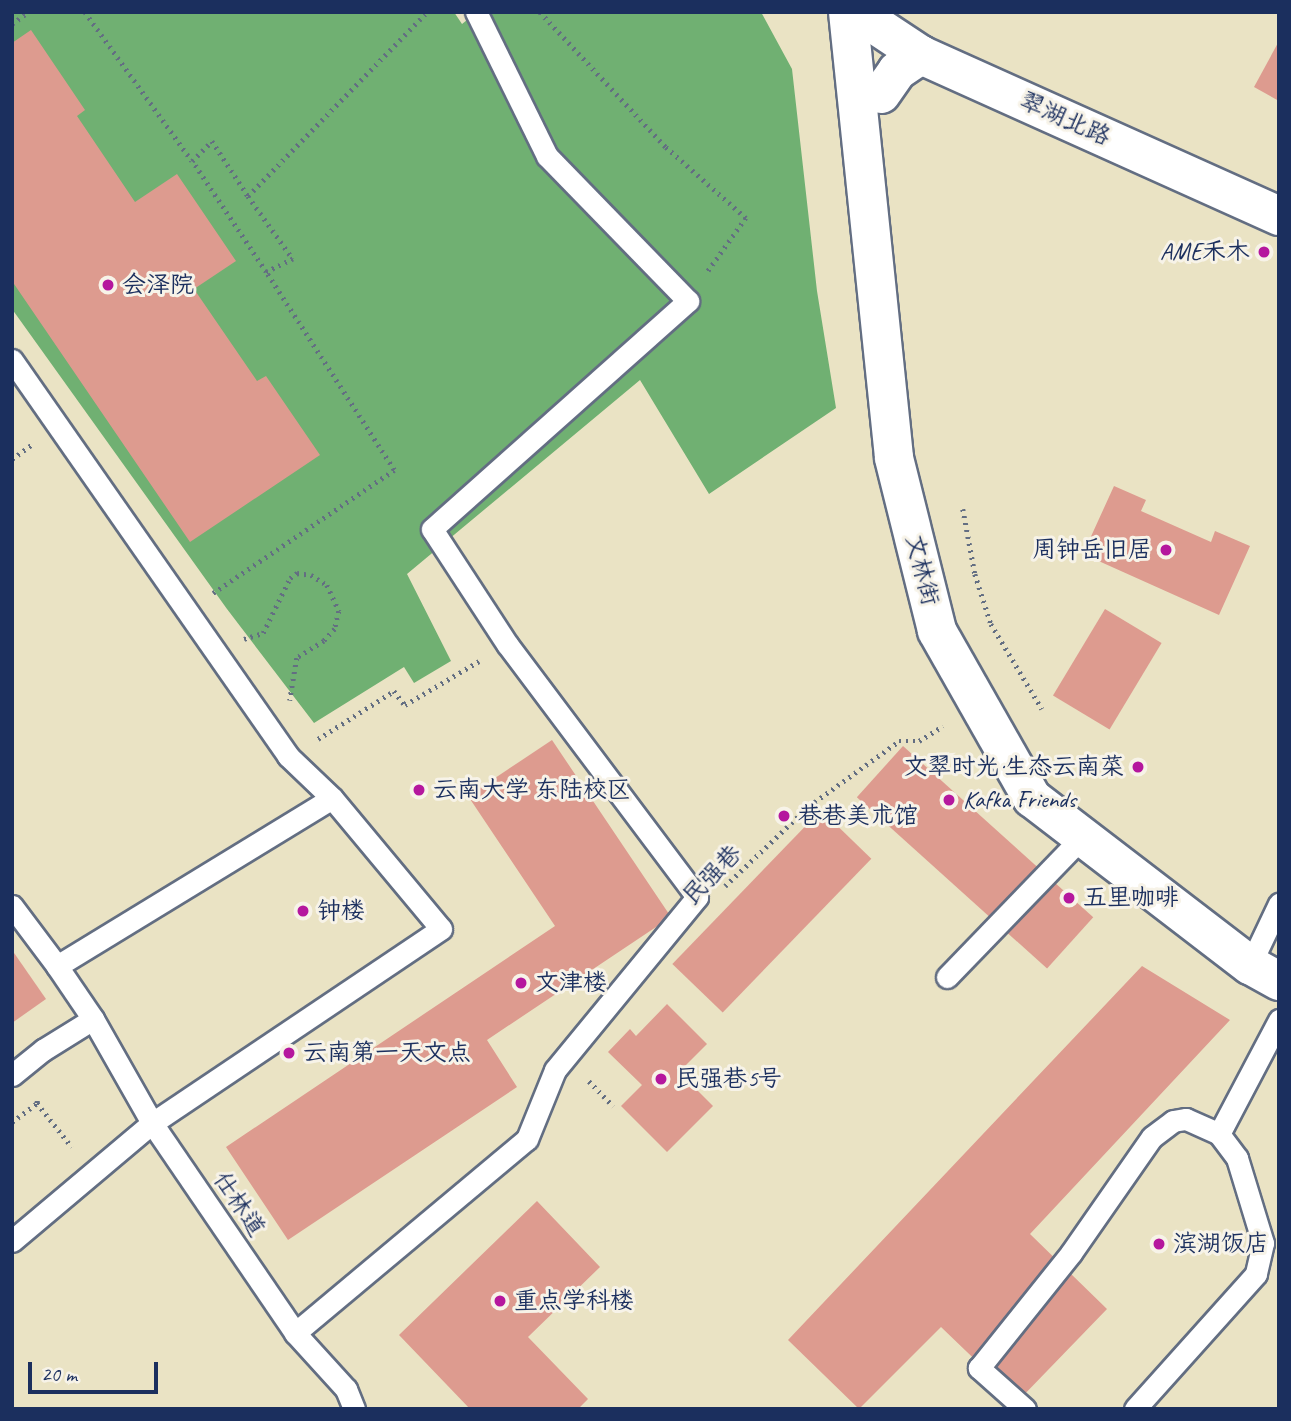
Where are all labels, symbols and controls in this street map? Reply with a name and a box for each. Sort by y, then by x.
street label: 翠湖北路 [1015,86,1115,152]
place label: AME禾木 [1160,238,1250,266]
marker: AME禾木 [1256,244,1272,260]
place label: 会泽院 [122,271,194,299]
marker: 会泽院 [100,277,116,293]
street label: 文林街 [899,532,945,608]
place label: 周钟岳旧居 [1032,536,1152,564]
marker: 周钟岳旧居 [1158,542,1174,558]
place label: 文翠时光·生态云南菜 [904,753,1124,781]
marker: 文翠时光·生态云南菜 [1130,759,1146,775]
place label: 云南大学 东陆校区 [433,776,631,804]
marker: 云南大学 东陆校区 [411,782,427,798]
place label: Kafka Friends [963,786,1076,814]
marker: Kafka Friends [941,792,957,808]
place label: 巷巷美术馆 [798,802,918,830]
marker: 巷巷美术馆 [776,808,792,824]
street label: 民强巷 [677,839,747,911]
place label: 五里咖啡 [1083,884,1179,912]
marker: 五里咖啡 [1061,890,1077,906]
place label: 钟楼 [317,897,365,925]
marker: 钟楼 [295,903,311,919]
place label: 文津楼 [535,969,607,997]
marker: 文津楼 [513,975,529,991]
place label: 云南第一天文点 [303,1039,471,1067]
marker: 云南第一天文点 [281,1045,297,1061]
place label: 民强巷5号 [675,1065,782,1093]
marker: 民强巷5号 [653,1071,669,1087]
street label: 仕林道 [207,1166,271,1242]
place label: 滨湖饭店 [1173,1230,1269,1258]
marker: 滨湖饭店 [1151,1236,1167,1252]
place label: 重点学科楼 [514,1287,634,1315]
marker: 重点学科楼 [492,1293,508,1309]
scale bar [32,1348,161,1392]
text: 20 m [41,1361,77,1387]

